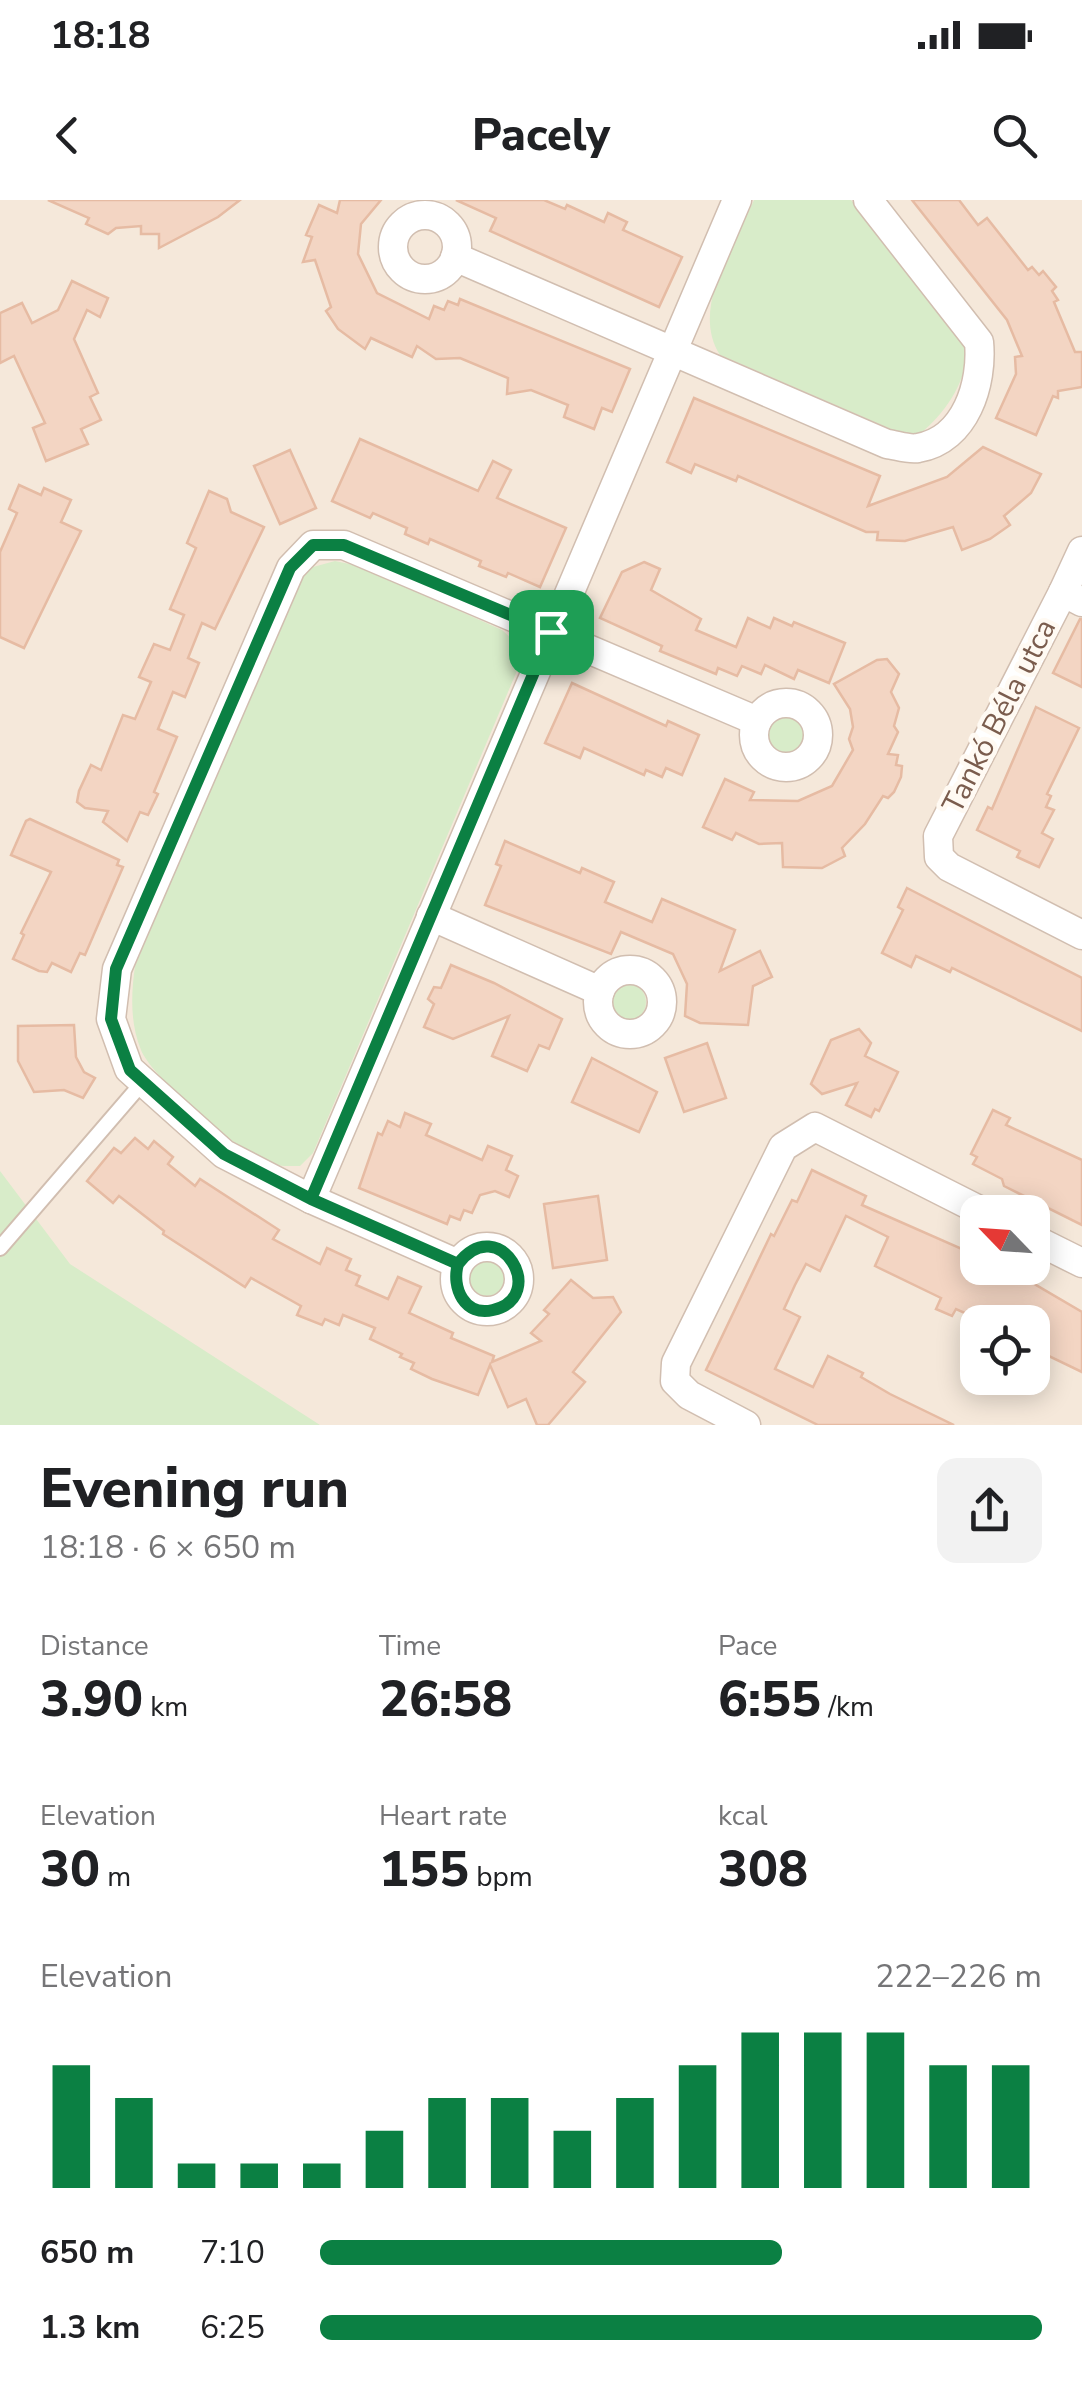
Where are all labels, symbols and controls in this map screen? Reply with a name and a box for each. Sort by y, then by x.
text: 18:18 [50,10,151,61]
text: Pacely [472,105,610,166]
icon: back [40,108,95,163]
icon: search [987,108,1042,163]
pin [509,590,594,675]
icon: arrive [524,605,579,660]
street label: Tankó Béla utca [933,612,1066,821]
north arrow [960,1195,1050,1285]
map controls [960,1195,1050,1395]
button: locate [960,1305,1050,1395]
text: Evening run [40,1451,349,1526]
button: share [937,1458,1042,1563]
text: 18:18 · 6 × 650 m [40,1526,296,1569]
text: Distance [40,1627,149,1665]
text: Time [379,1627,441,1665]
text: Pace [718,1627,777,1665]
text: 3.90 [40,1665,143,1734]
text: 26:58 [379,1665,512,1734]
text: 6:55 [718,1665,821,1734]
text: km [143,1688,188,1726]
text: /km [821,1688,874,1726]
text: Elevation [40,1797,156,1835]
text: Heart rate [379,1797,507,1835]
text: kcal [718,1797,768,1835]
text: 30 [40,1835,100,1904]
text: 155 [379,1835,469,1904]
text: 308 [718,1835,808,1904]
text: m [100,1858,131,1896]
text: bpm [469,1858,533,1896]
text: Elevation [40,1955,173,1998]
text: 222–226 m [875,1955,1042,1998]
text: 650 m [40,2231,134,2274]
text: 7:10 [200,2231,265,2274]
text: 1.3 km [40,2306,140,2349]
text: 6:25 [200,2306,265,2349]

